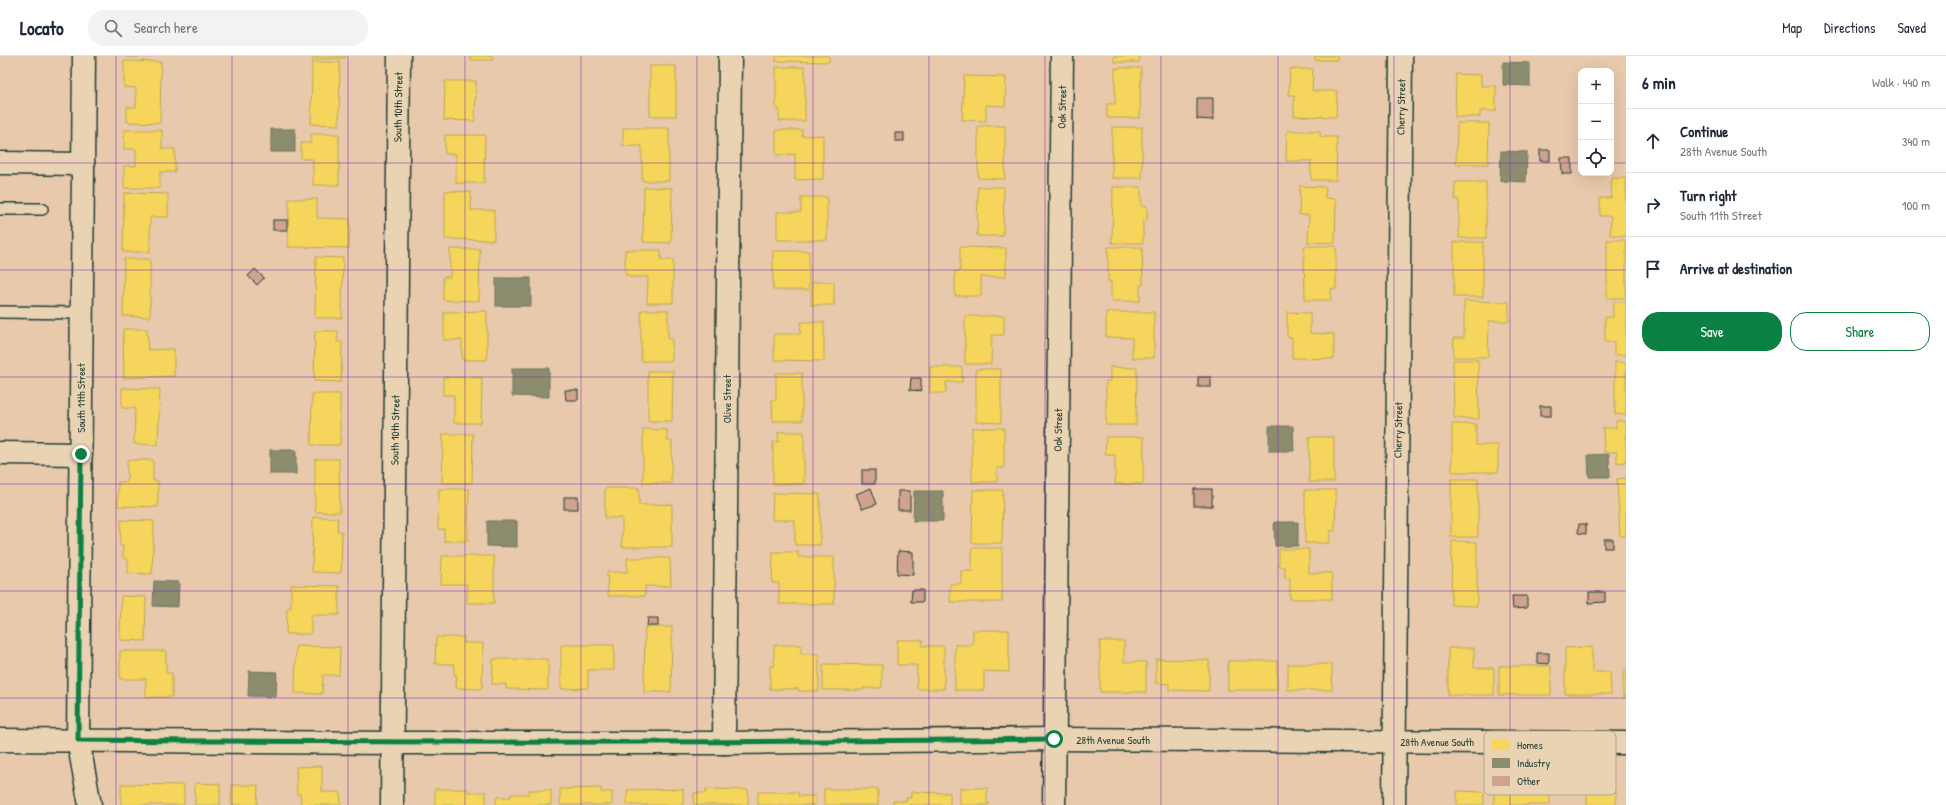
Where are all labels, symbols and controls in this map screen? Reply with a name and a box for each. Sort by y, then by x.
search box [88,10,368,46]
text: Locato [20,15,64,41]
icon: search [102,17,124,39]
text: Search here [134,17,198,38]
text: Map [1782,18,1802,37]
text: Directions [1824,18,1875,37]
text: Saved [1897,18,1926,37]
map controls [1578,68,1614,176]
button: + [1578,68,1614,104]
text: 6 min [1642,71,1676,94]
street label: South 10th Street [390,72,406,142]
text: Walk · 440 m [1872,73,1930,91]
street label: Cherry Street [1394,79,1408,135]
street label: Oak Street [1055,85,1069,129]
button: − [1578,104,1614,140]
text: Continue [1680,121,1728,142]
icon: ahead [1642,130,1664,152]
text: 340 m [1902,132,1930,150]
button: locate [1578,140,1614,176]
text: 28th Avenue South [1680,142,1767,160]
text: Turn right [1680,185,1736,206]
icon: right [1642,194,1664,216]
text: 100 m [1902,196,1930,214]
text: South 11th Street [1680,206,1762,224]
icon: arrive [1642,258,1664,280]
text: Arrive at destination [1680,258,1792,279]
button: Save [1642,312,1782,351]
button: Share [1790,312,1930,351]
street label: South 11th Street [74,363,88,433]
street label: Olive Street [720,375,734,423]
street label: South 10th Street [387,395,403,465]
street label: Cherry Street [1391,402,1405,458]
street label: Oak Street [1051,408,1065,452]
route end [72,445,90,463]
route start [1045,730,1063,748]
legend [1484,731,1616,795]
street label: 28th Avenue South [1076,733,1150,747]
street label: 28th Avenue South [1400,735,1474,749]
text: Homes [1517,738,1543,752]
text: Industry [1517,756,1551,770]
text: Other [1517,774,1541,788]

